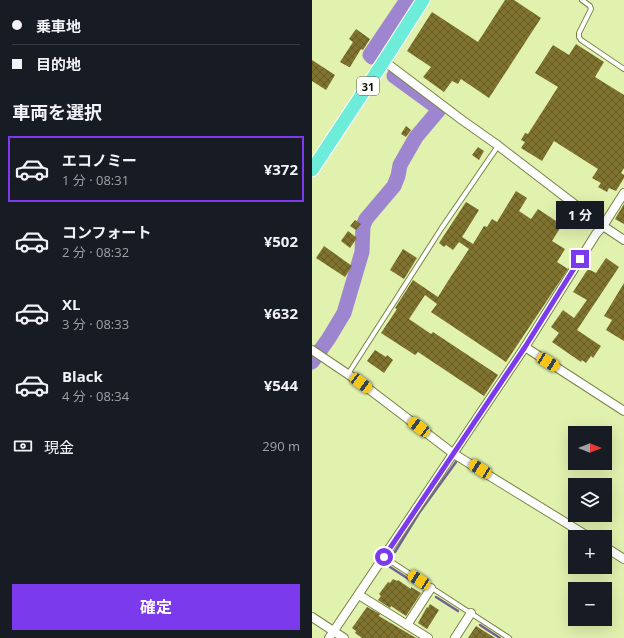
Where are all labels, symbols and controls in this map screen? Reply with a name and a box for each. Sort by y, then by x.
text: 乗車地 [36,16,81,36]
text: 目的地 [36,54,81,74]
road number: 31 [357,77,379,95]
text: 車両を選択 [12,100,102,124]
text: エコノミー [62,150,137,170]
icon: car [14,151,50,187]
text: ¥372 [264,159,298,179]
text: 1 分 · 08:31 [62,171,129,189]
callout: 1 分 [556,201,604,229]
text: 1 分 [568,206,592,224]
text: コンフォート [62,222,152,242]
icon: car [14,223,50,259]
text: ¥502 [264,231,298,251]
text: 2 分 · 08:32 [62,243,129,261]
route end [571,250,589,268]
text: XL [62,294,80,314]
icon: car [14,295,50,331]
text: ¥632 [264,303,298,323]
text: 3 分 · 08:33 [62,315,129,333]
car [535,351,561,373]
text: Black [62,366,103,386]
icon: car [14,367,50,403]
car [348,371,374,395]
text: ¥544 [264,375,298,395]
text: 4 分 · 08:34 [62,387,129,405]
car [406,415,432,439]
north arrow [568,426,612,470]
map controls [568,426,612,626]
icon: cash [12,435,34,457]
text: 現金 [44,437,74,457]
text: 290 m [262,437,300,455]
car [467,458,493,480]
button: layers [568,478,612,522]
button: + [568,530,612,574]
route start [375,548,393,566]
car [406,568,432,592]
button: − [568,582,612,626]
button: 確定 [12,584,300,630]

